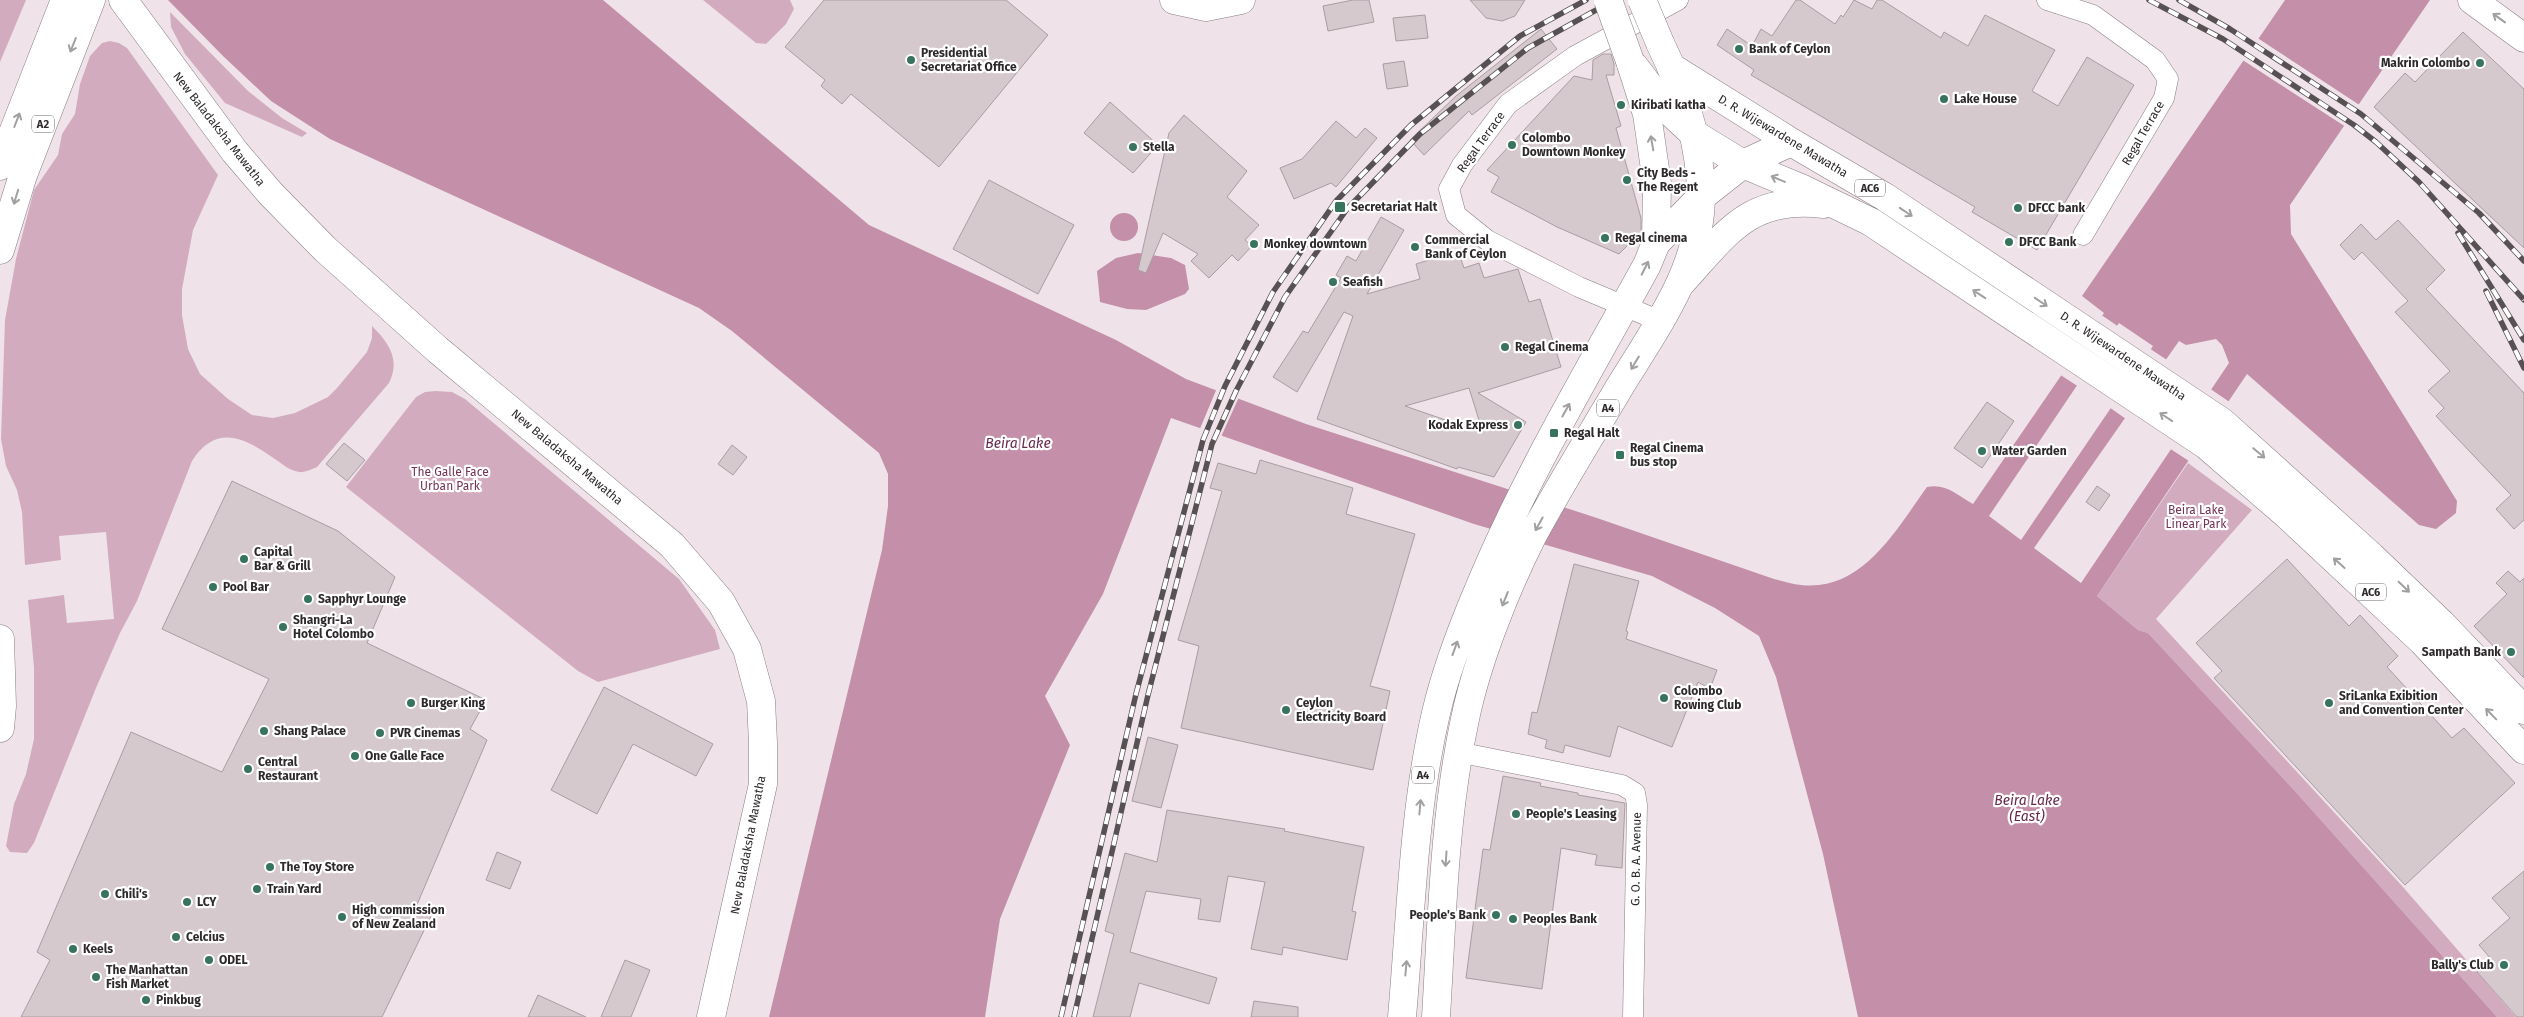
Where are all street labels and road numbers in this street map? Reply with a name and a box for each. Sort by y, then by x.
street label: New Baladaksha Mawatha [170,69,268,189]
street label: D. R. Wijewardene Mawatha [1716,92,1850,180]
street label: Regal Terrace [2119,98,2167,168]
street label: Regal Terrace [1454,109,1508,175]
road number: A2 [32,116,54,132]
road number: AC6 [1855,180,1885,197]
street label: D. R. Wijewardene Mawatha [2058,309,2188,403]
road number: A4 [1597,399,1619,416]
street label: New Baladaksha Mawatha [508,406,626,508]
road number: AC6 [2356,584,2386,600]
road number: A4 [1412,766,1434,784]
street label: New Baladaksha Mawatha [728,774,768,916]
street label: G. O. B. A. Avenue [1628,812,1644,906]

